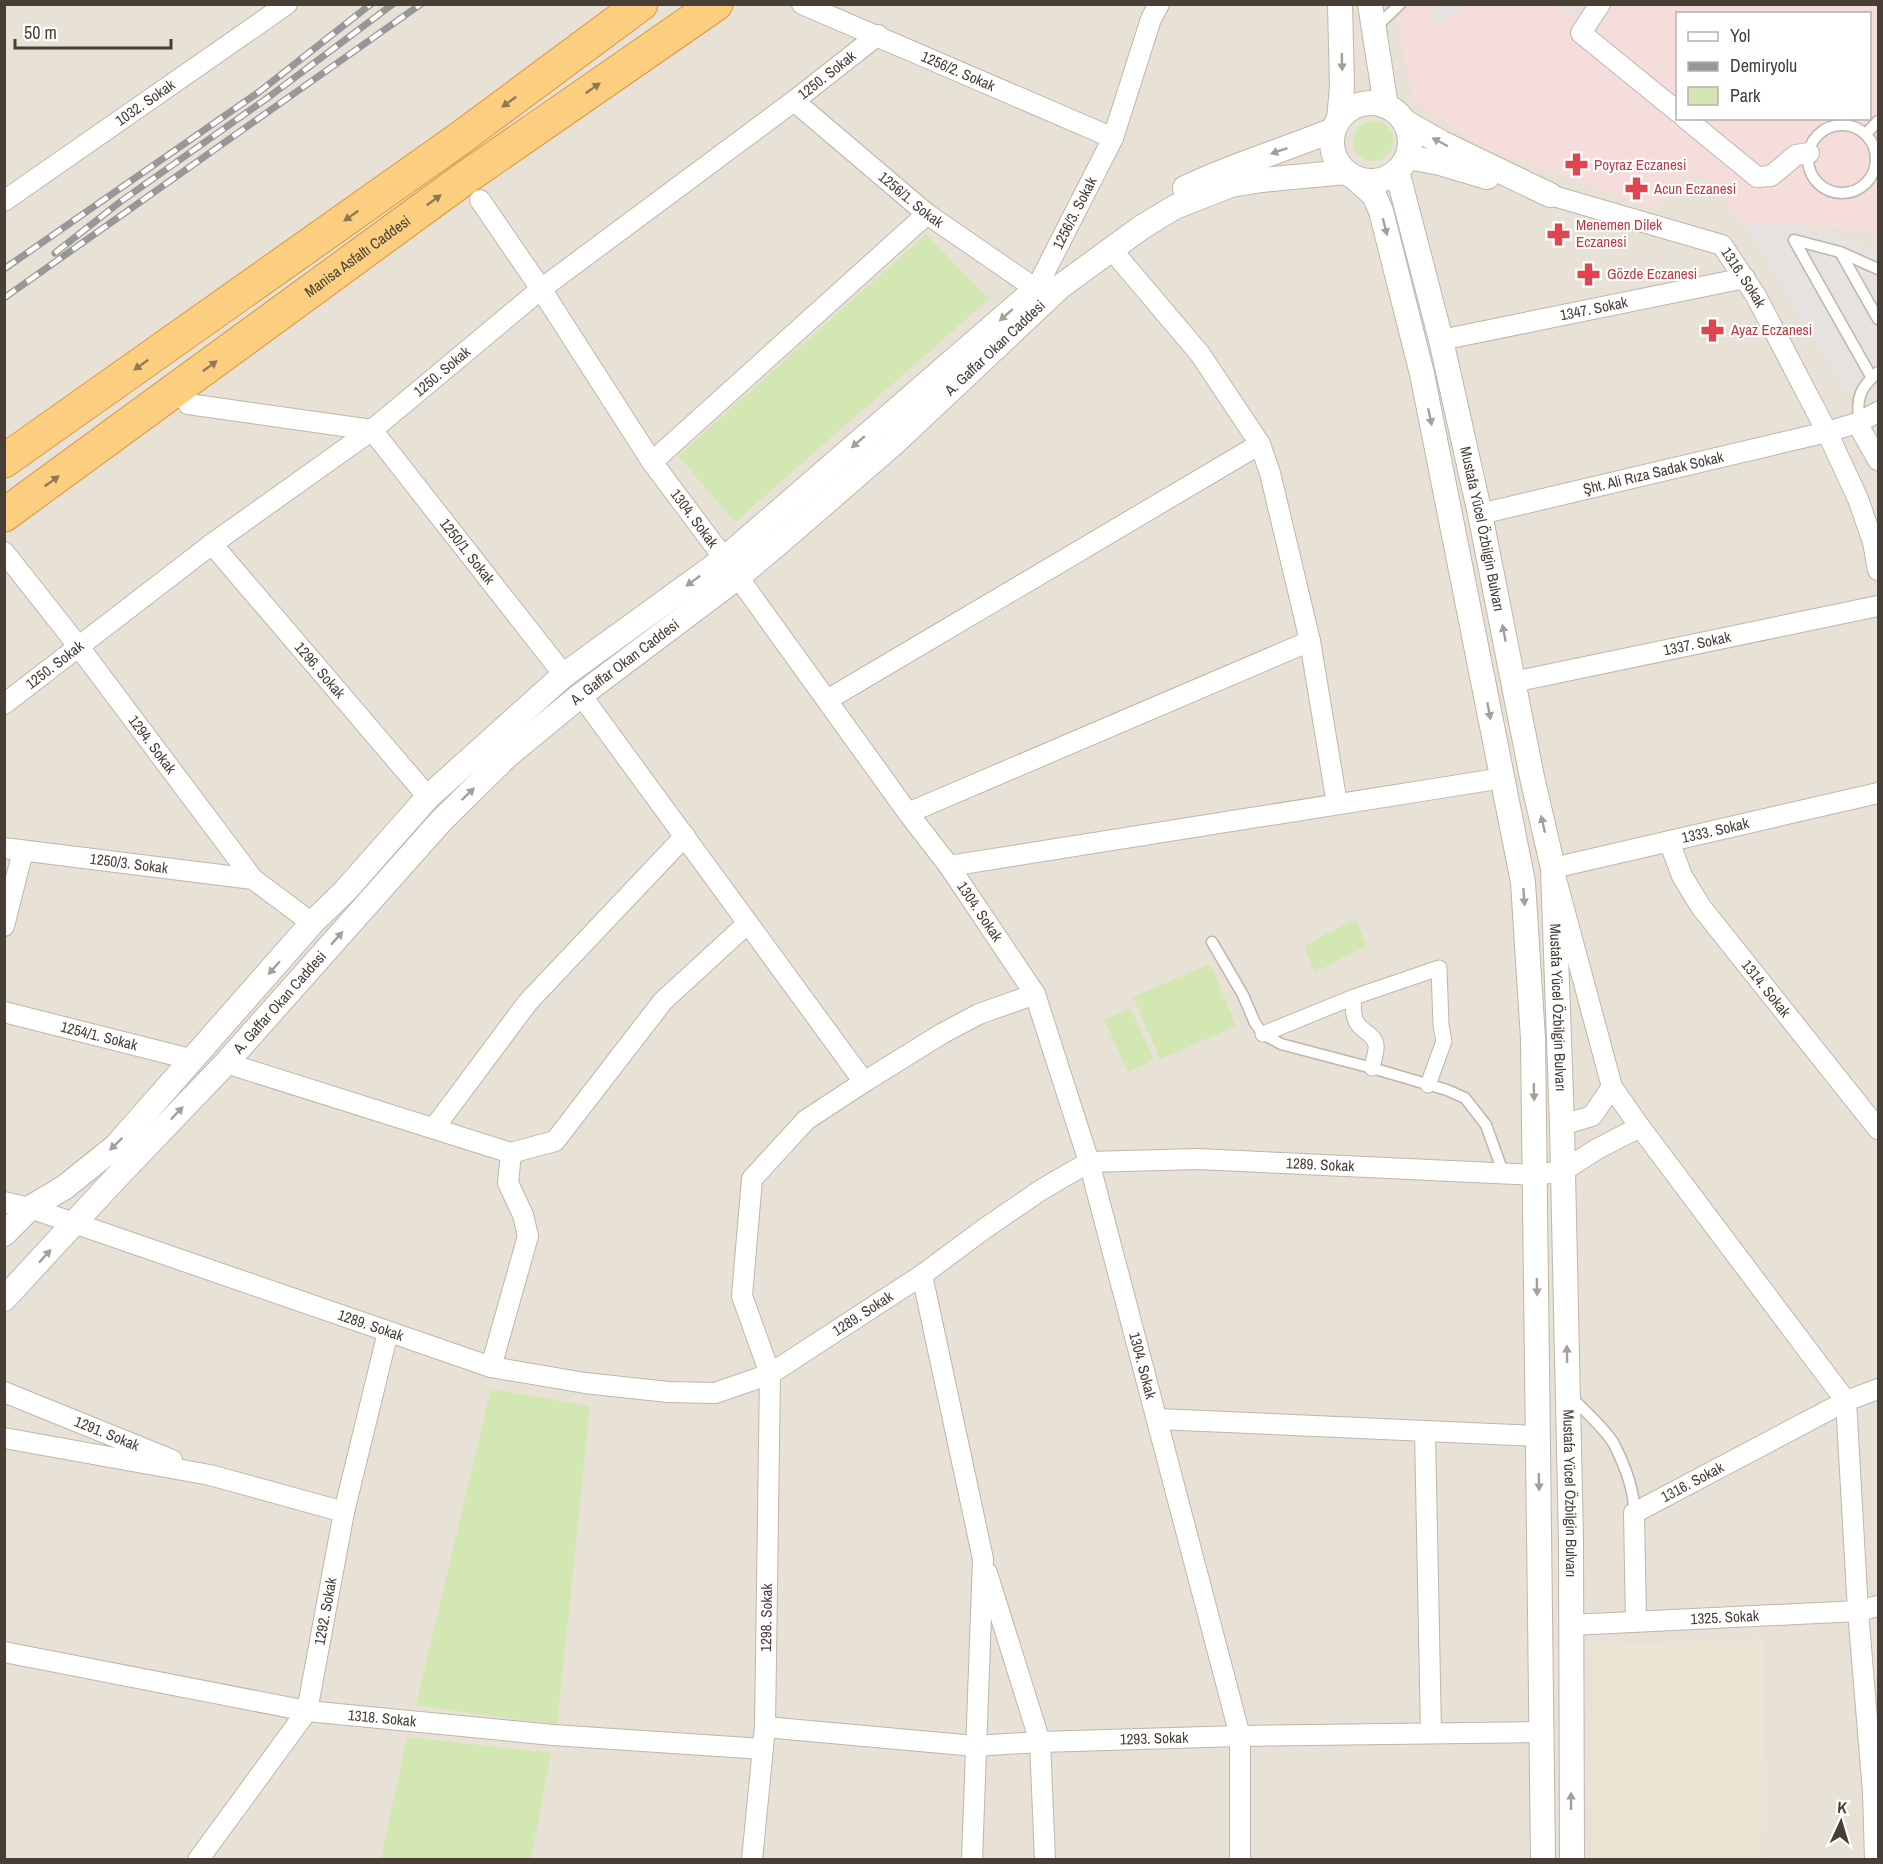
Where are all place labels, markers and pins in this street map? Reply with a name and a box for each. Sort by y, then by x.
pharmacy icon: Poyraz Eczanesi [1563,152,1589,178]
place label: Poyraz Eczanesi [1594,154,1686,175]
pharmacy icon: Acun Eczanesi [1623,176,1649,202]
place label: Acun Eczanesi [1653,178,1736,199]
place label: Menemen Dilek Eczanesi [1576,214,1663,252]
pharmacy icon: Menemen Dilek Eczanesi [1545,221,1571,247]
pharmacy icon: Gözde Eczanesi [1576,261,1602,287]
place label: Gözde Eczanesi [1607,263,1697,284]
pharmacy icon: Ayaz Eczanesi [1700,317,1726,343]
place label: Ayaz Eczanesi [1730,319,1812,340]

